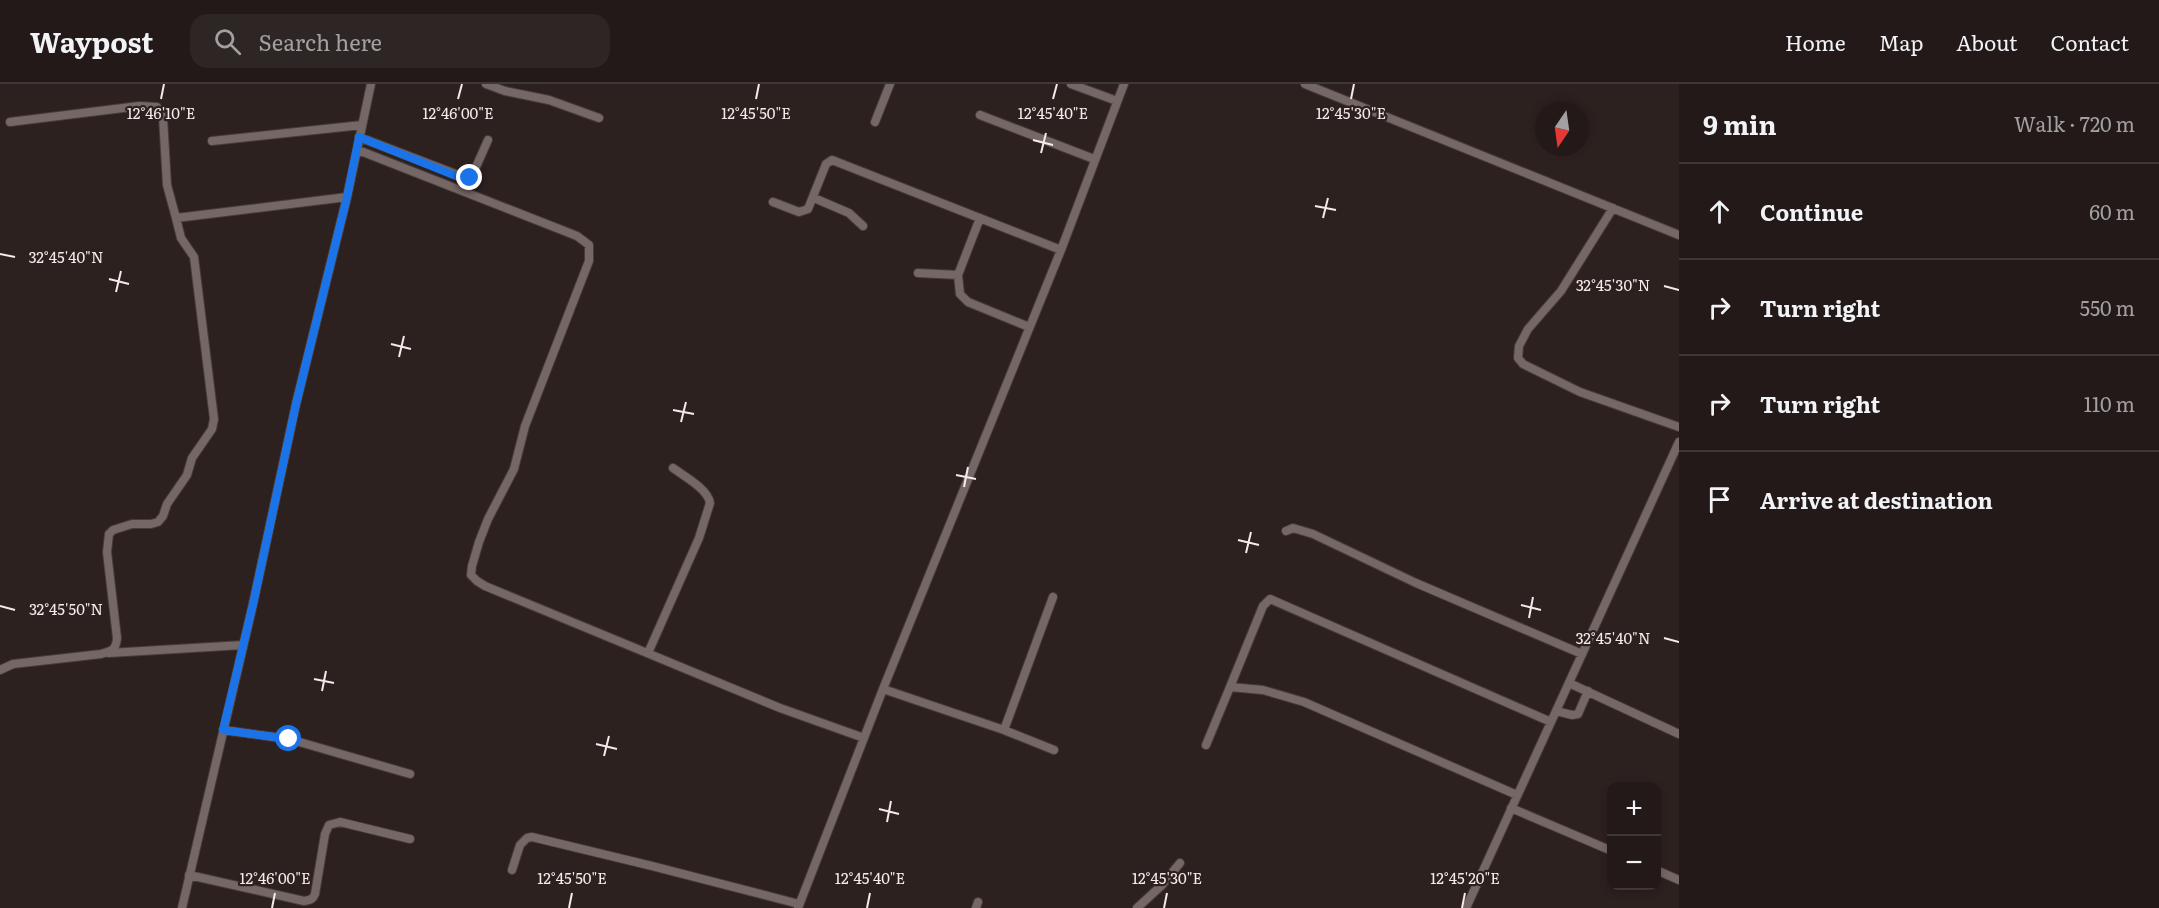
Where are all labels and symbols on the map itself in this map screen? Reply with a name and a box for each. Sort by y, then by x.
text: 12°46'10"E [127,101,195,124]
text: 12°46'00"E [422,101,494,124]
text: 12°45'50"E [721,101,791,124]
text: 12°45'40"E [1018,101,1088,124]
text: 12°45'30"E [1316,101,1386,124]
north arrow [1535,102,1589,156]
route end [456,164,482,190]
text: 32°45'40"N [29,245,103,268]
text: 32°45'30"N [1576,273,1650,296]
text: 32°45'50"N [29,597,103,620]
text: 32°45'40"N [1576,626,1650,649]
route start [275,725,301,751]
text: 12°46'00"E [239,866,311,889]
text: 12°45'50"E [537,866,607,889]
text: 12°45'40"E [835,866,905,889]
text: 12°45'30"E [1132,866,1202,889]
text: 12°45'20"E [1430,866,1500,889]

